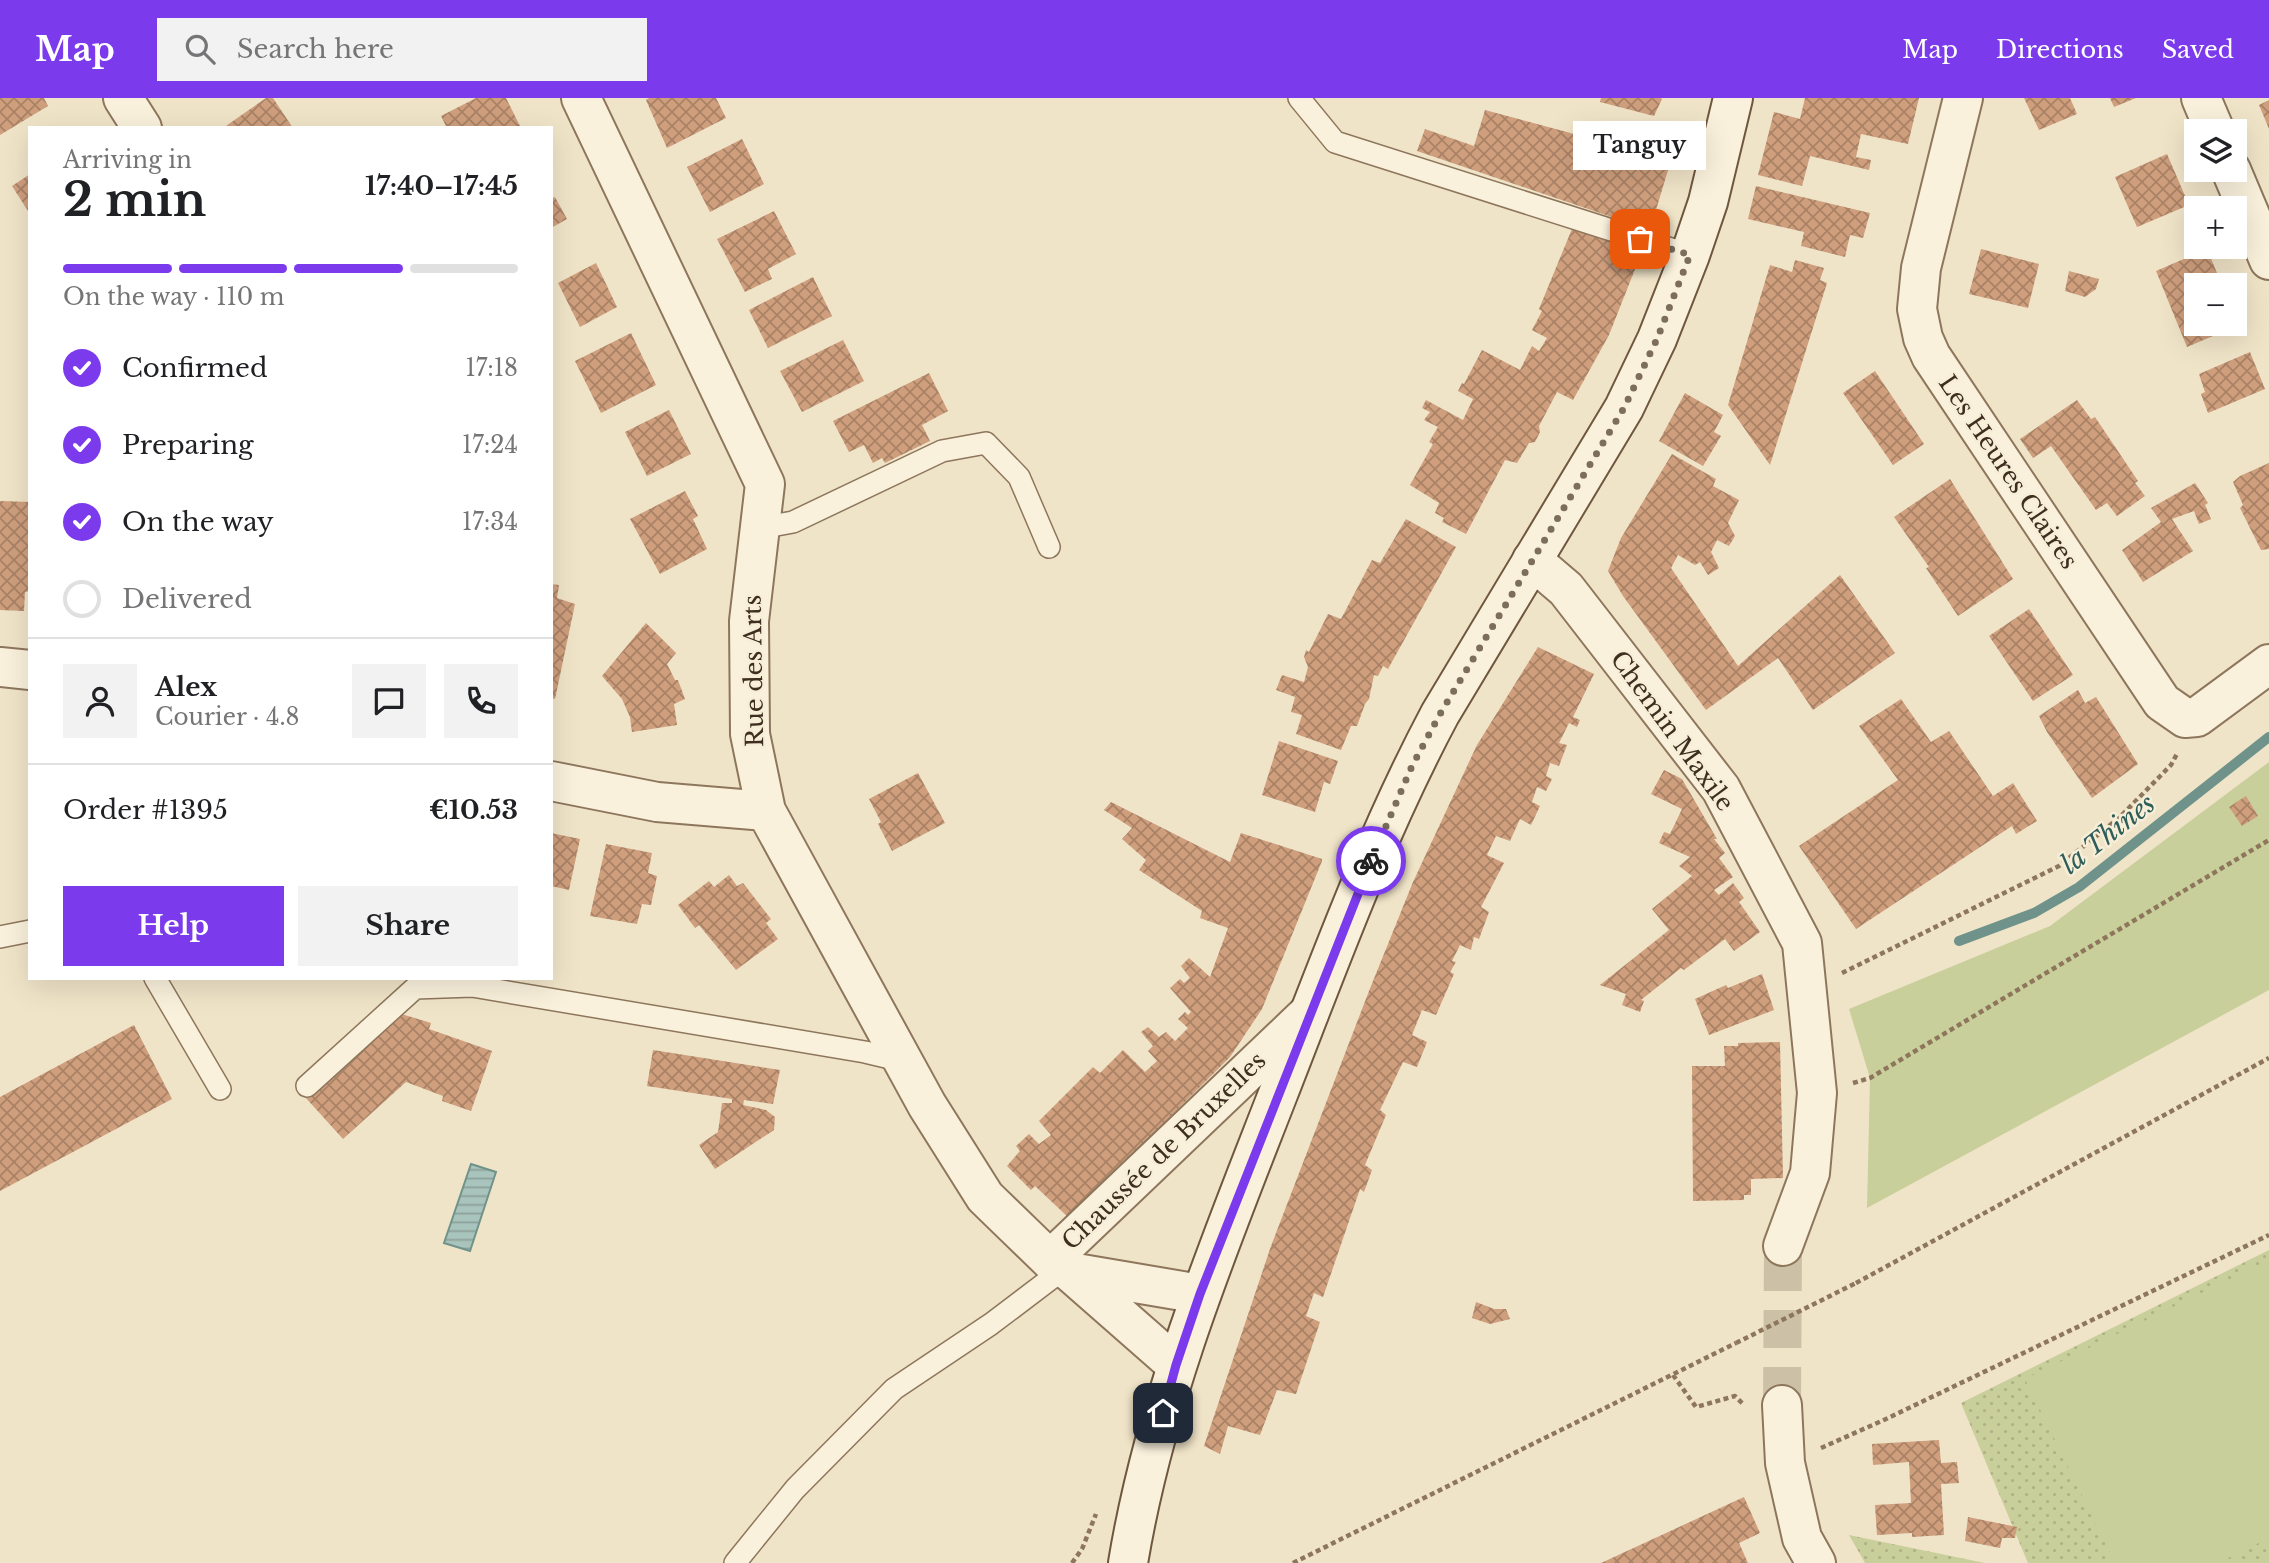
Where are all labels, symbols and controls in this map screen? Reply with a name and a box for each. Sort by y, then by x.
search box [157,18,647,81]
text: Map [35,29,115,70]
icon: search [181,30,219,68]
text: Search here [237,33,394,65]
text: Map [1902,35,1958,64]
text: Directions [1996,35,2124,64]
text: Saved [2162,35,2234,64]
map controls [2184,119,2247,336]
button: layers [2184,119,2247,182]
callout: Tanguy [1574,120,1706,169]
text: Tanguy [1593,131,1686,159]
text: Arriving in [63,146,192,174]
text: 17:40–17:45 [365,170,518,202]
text: 2 min [63,171,206,228]
button: + [2184,196,2247,259]
pin [1610,209,1670,269]
icon: bag [1621,220,1659,258]
button: − [2184,273,2247,336]
text: On the way · 110 m [63,283,284,311]
icon: check [63,349,101,387]
text: Confirmed [122,352,267,384]
text: 17:18 [465,354,518,382]
street label: Les Heures Claires [1933,369,2084,574]
icon: check [63,426,101,464]
text: Preparing [122,429,254,461]
text: 17:24 [462,431,518,459]
icon: check [63,503,101,541]
text: On the way [122,506,274,538]
text: 17:34 [462,508,518,536]
text: Delivered [122,583,252,615]
street label: Rue des Arts [738,595,769,747]
street label: Chemin Maxile [1605,645,1740,816]
button: person [63,664,137,738]
button: chat [352,664,426,738]
button: phone [444,664,518,738]
text: Alex [155,671,217,703]
text: Courier · 4.8 [155,703,300,731]
water label: la Thines [2055,787,2161,881]
text: Order #1395 [63,794,228,826]
text: €10.53 [429,794,518,826]
courier [1336,826,1406,896]
icon: bike [1352,842,1390,880]
button: Help [63,886,284,966]
button: Share [298,886,518,966]
street label: Chaussée de Bruxelles [1056,1046,1272,1256]
pin [1133,1383,1193,1443]
icon: home [1144,1394,1182,1432]

